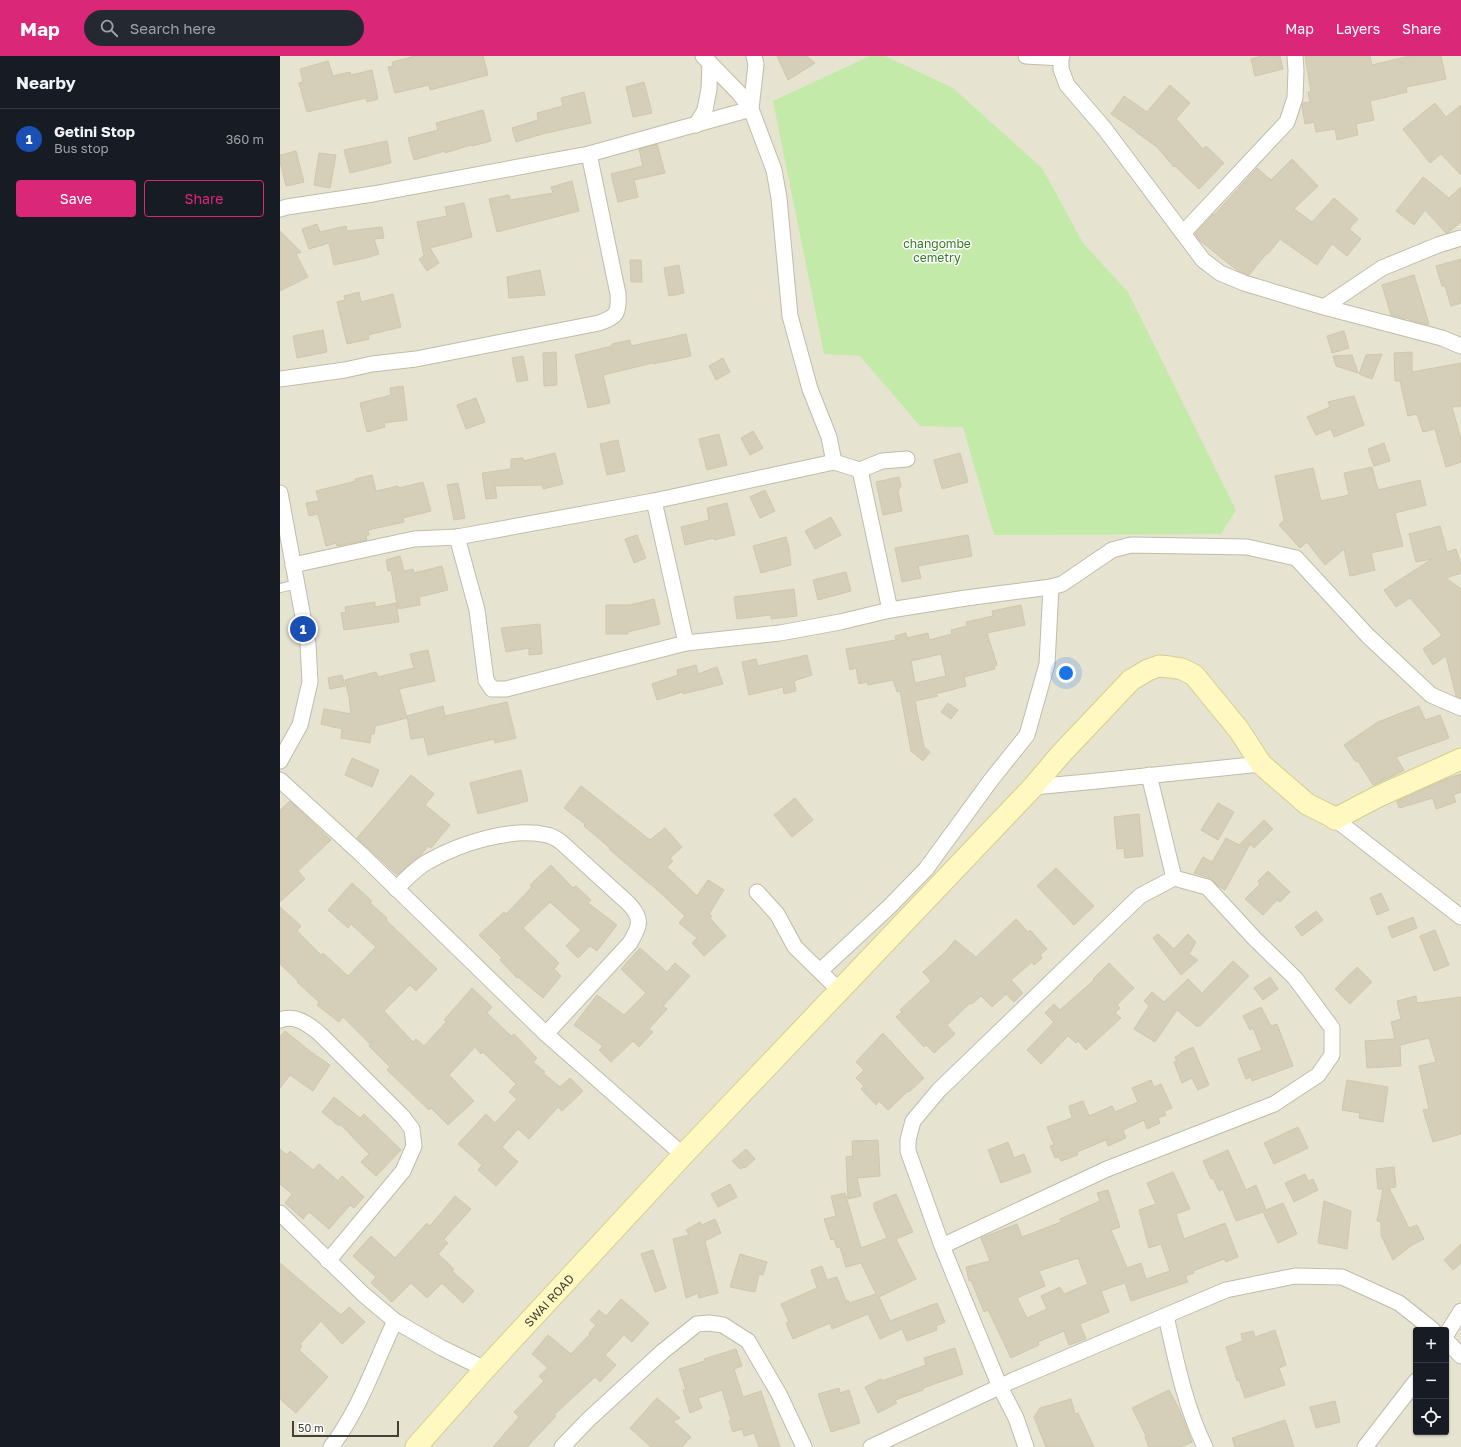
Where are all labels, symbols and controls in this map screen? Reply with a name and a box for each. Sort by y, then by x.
search box [84,10,364,46]
text: Map [20,17,60,40]
icon: search [98,17,120,39]
text: Search here [130,19,216,37]
text: Map [1285,20,1314,37]
text: Layers [1336,20,1380,37]
text: Share [1402,20,1441,37]
text: Nearby [16,72,76,93]
text: Getini Stop [54,122,135,140]
text: 1 [26,131,32,147]
text: 360 m [226,131,264,147]
text: Bus stop [54,140,109,156]
button: Save [16,180,136,217]
button: Share [144,180,264,217]
park label: changombe cemetry [903,236,971,265]
pin: 1 [290,614,316,644]
your location [1056,663,1076,683]
street label: SWAI ROAD [521,1271,577,1330]
map controls [1413,1327,1449,1435]
button: + [1413,1327,1449,1363]
button: − [1413,1363,1449,1399]
button: locate [1413,1399,1449,1435]
scale bar [292,1419,399,1438]
text: 50 m [298,1421,324,1434]

